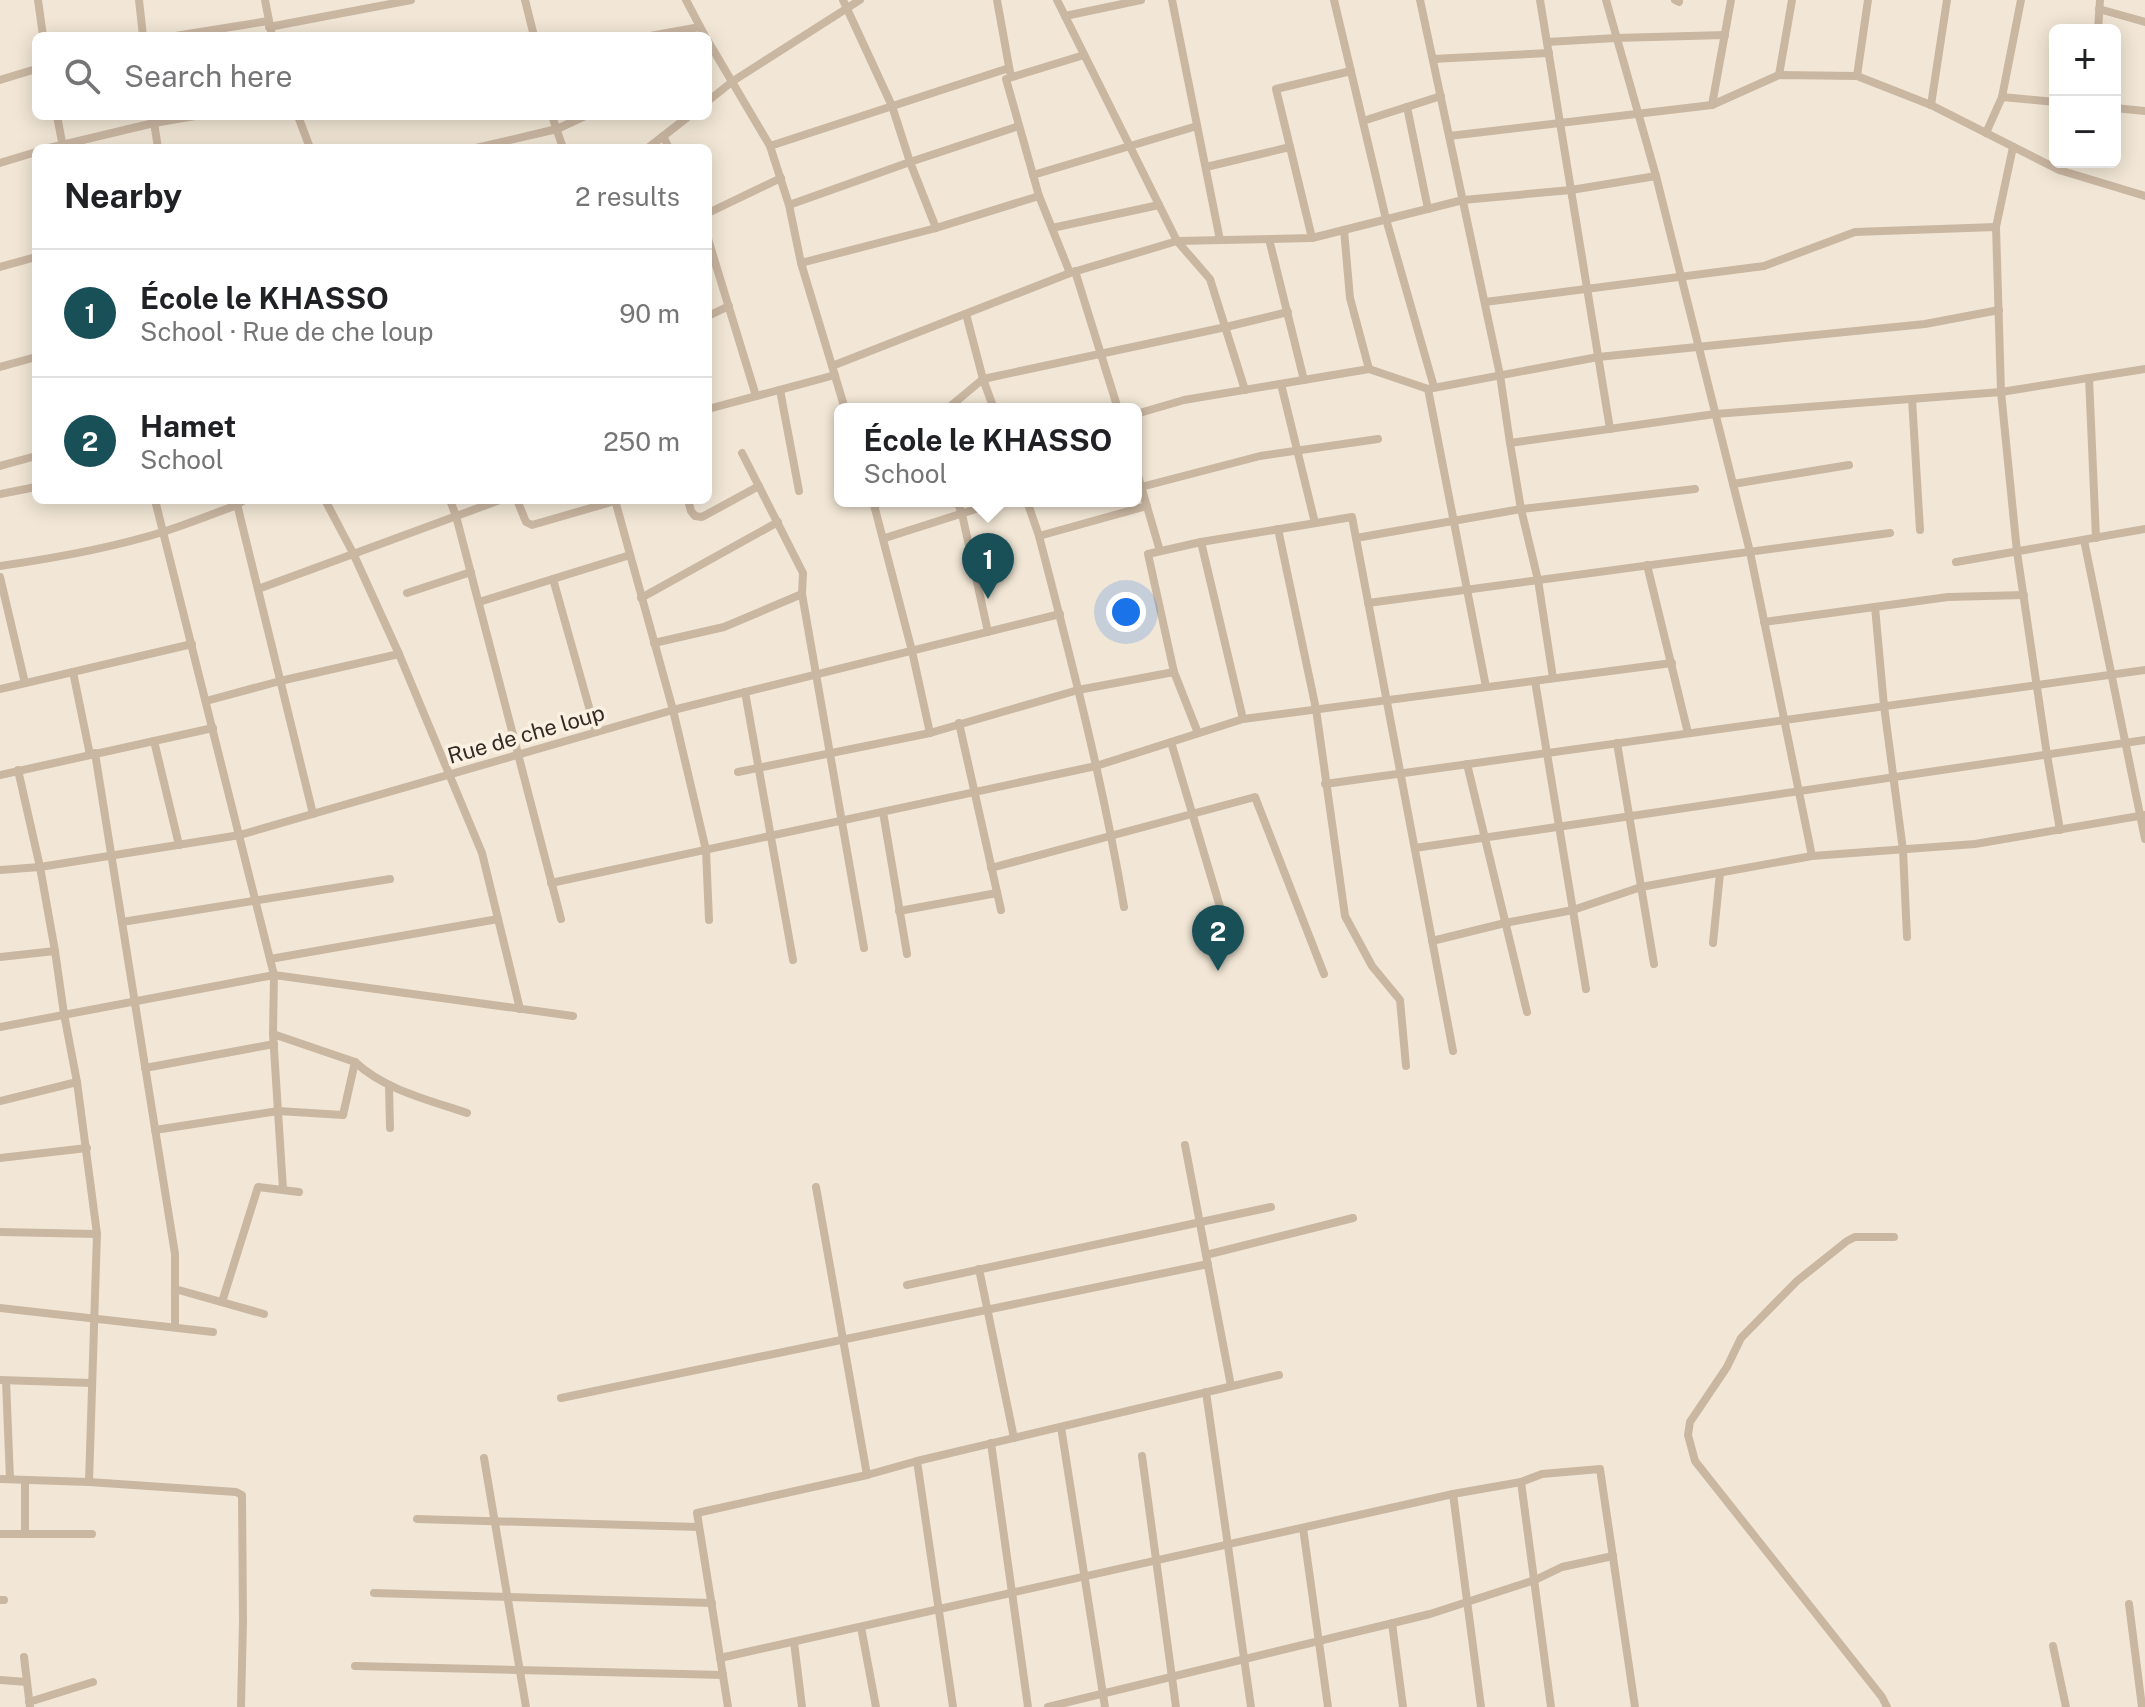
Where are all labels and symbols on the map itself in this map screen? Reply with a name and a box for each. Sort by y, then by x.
pin: 1 [962,533,1014,599]
your location [1106,592,1146,632]
street label: Rue de che loup [445,699,607,769]
pin: 2 [1192,905,1244,971]

